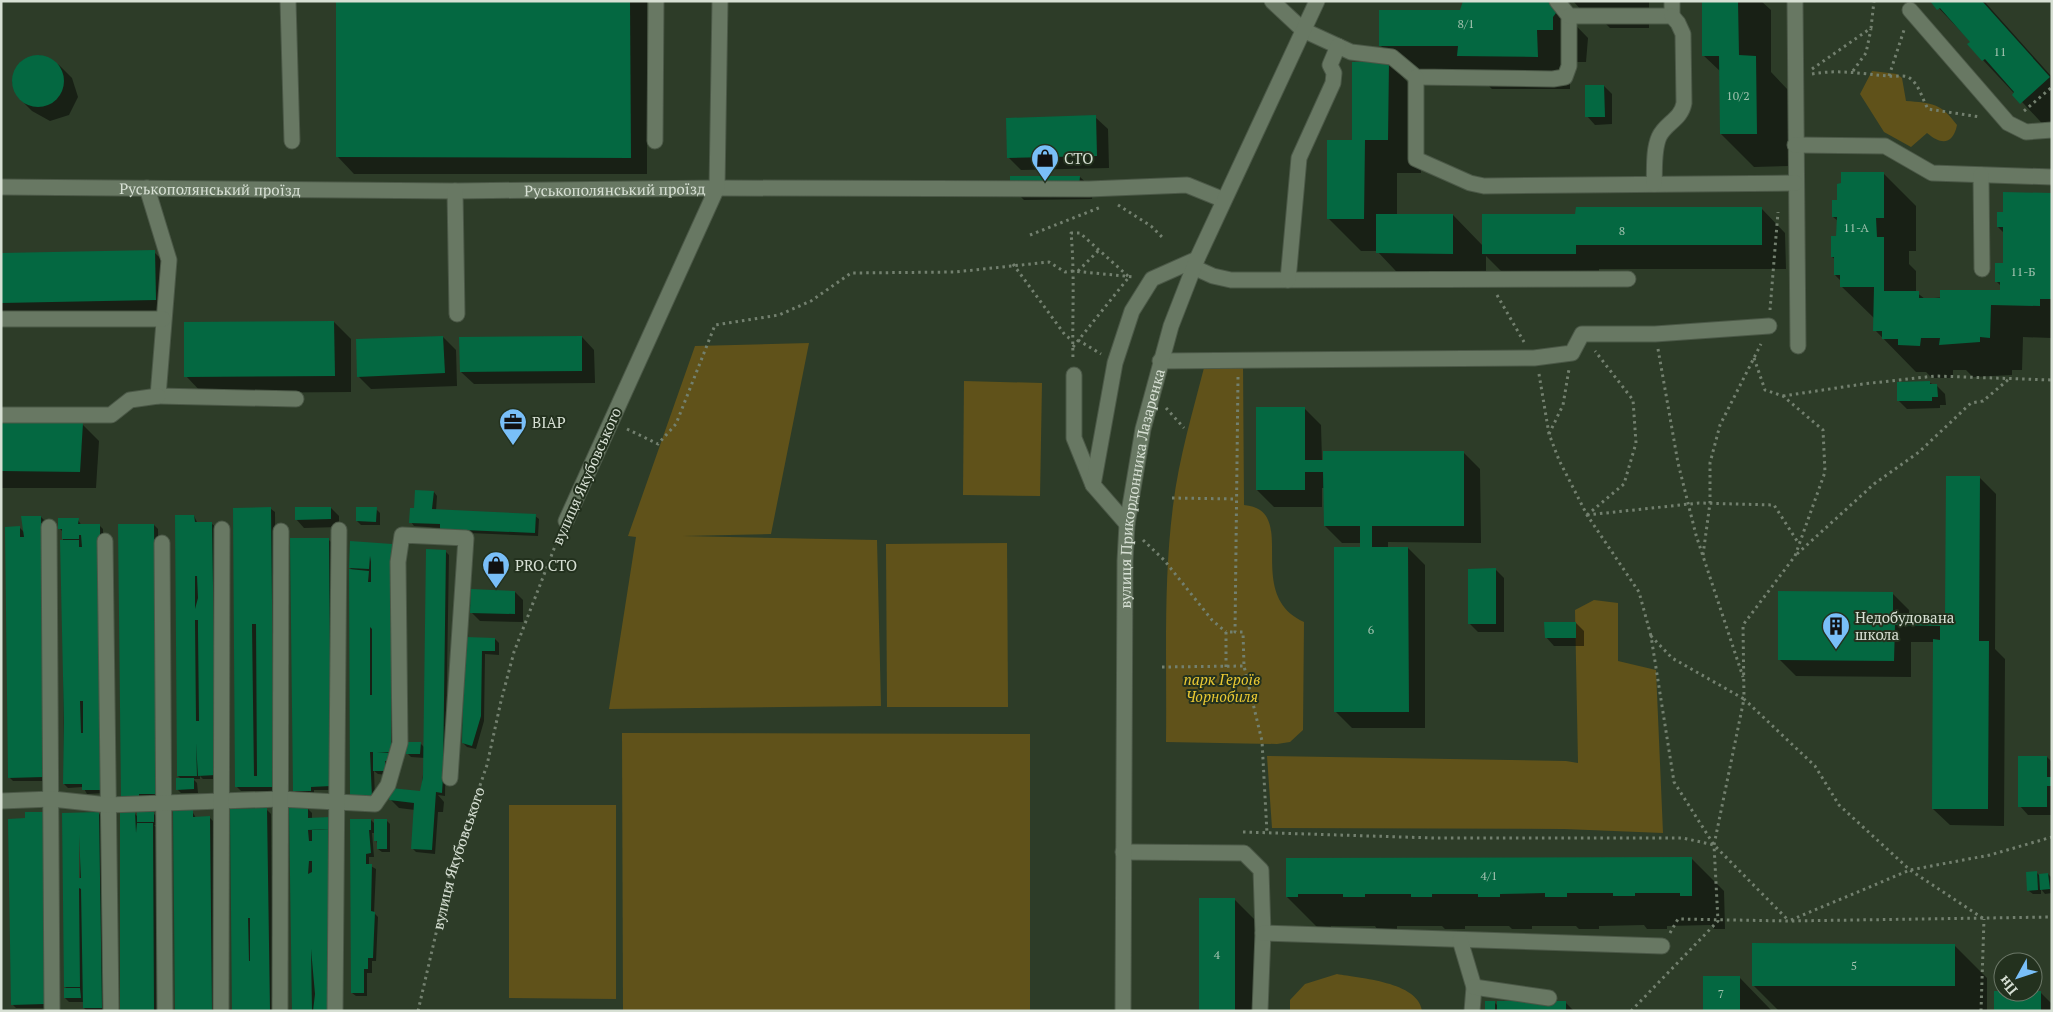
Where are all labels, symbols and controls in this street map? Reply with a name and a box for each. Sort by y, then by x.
house number: 8/1 [1458,16,1474,31]
house number: 11 [1994,44,2006,59]
house number: 10/2 [1726,88,1750,103]
shop icon: СТО [1030,143,1060,182]
place label: СТО [1064,148,1093,168]
street label: Руськополянський проїзд [119,178,301,200]
street label: Руськополянський проїзд [524,178,706,200]
house number: 11-А [1843,220,1870,235]
house number: 8 [1619,223,1625,238]
house number: 11-Б [2010,264,2036,279]
street label: вулиця Прикордонника Лазаренка [1115,366,1169,609]
street label: вулиця Якубовського [547,404,625,548]
office icon: ВІАР [498,407,528,446]
place label: ВІАР [532,412,566,432]
shop icon: PRO СТО [481,550,511,589]
place label: PRO СТО [515,555,577,575]
place label: Недобудована школа [1855,607,1955,644]
building icon: Недобудована школа [1821,611,1851,650]
house number: 6 [1368,622,1375,637]
park label: парк Героїв Чорнобиля [1183,669,1261,706]
street label: вулиця Якубовського [427,784,489,932]
house number: 4/1 [1481,868,1497,883]
house number: 4 [1214,947,1221,962]
north arrow [1993,952,2043,1002]
house number: 5 [1851,958,1857,973]
text: Пн [1994,972,2021,999]
house number: 7 [1718,986,1724,1001]

